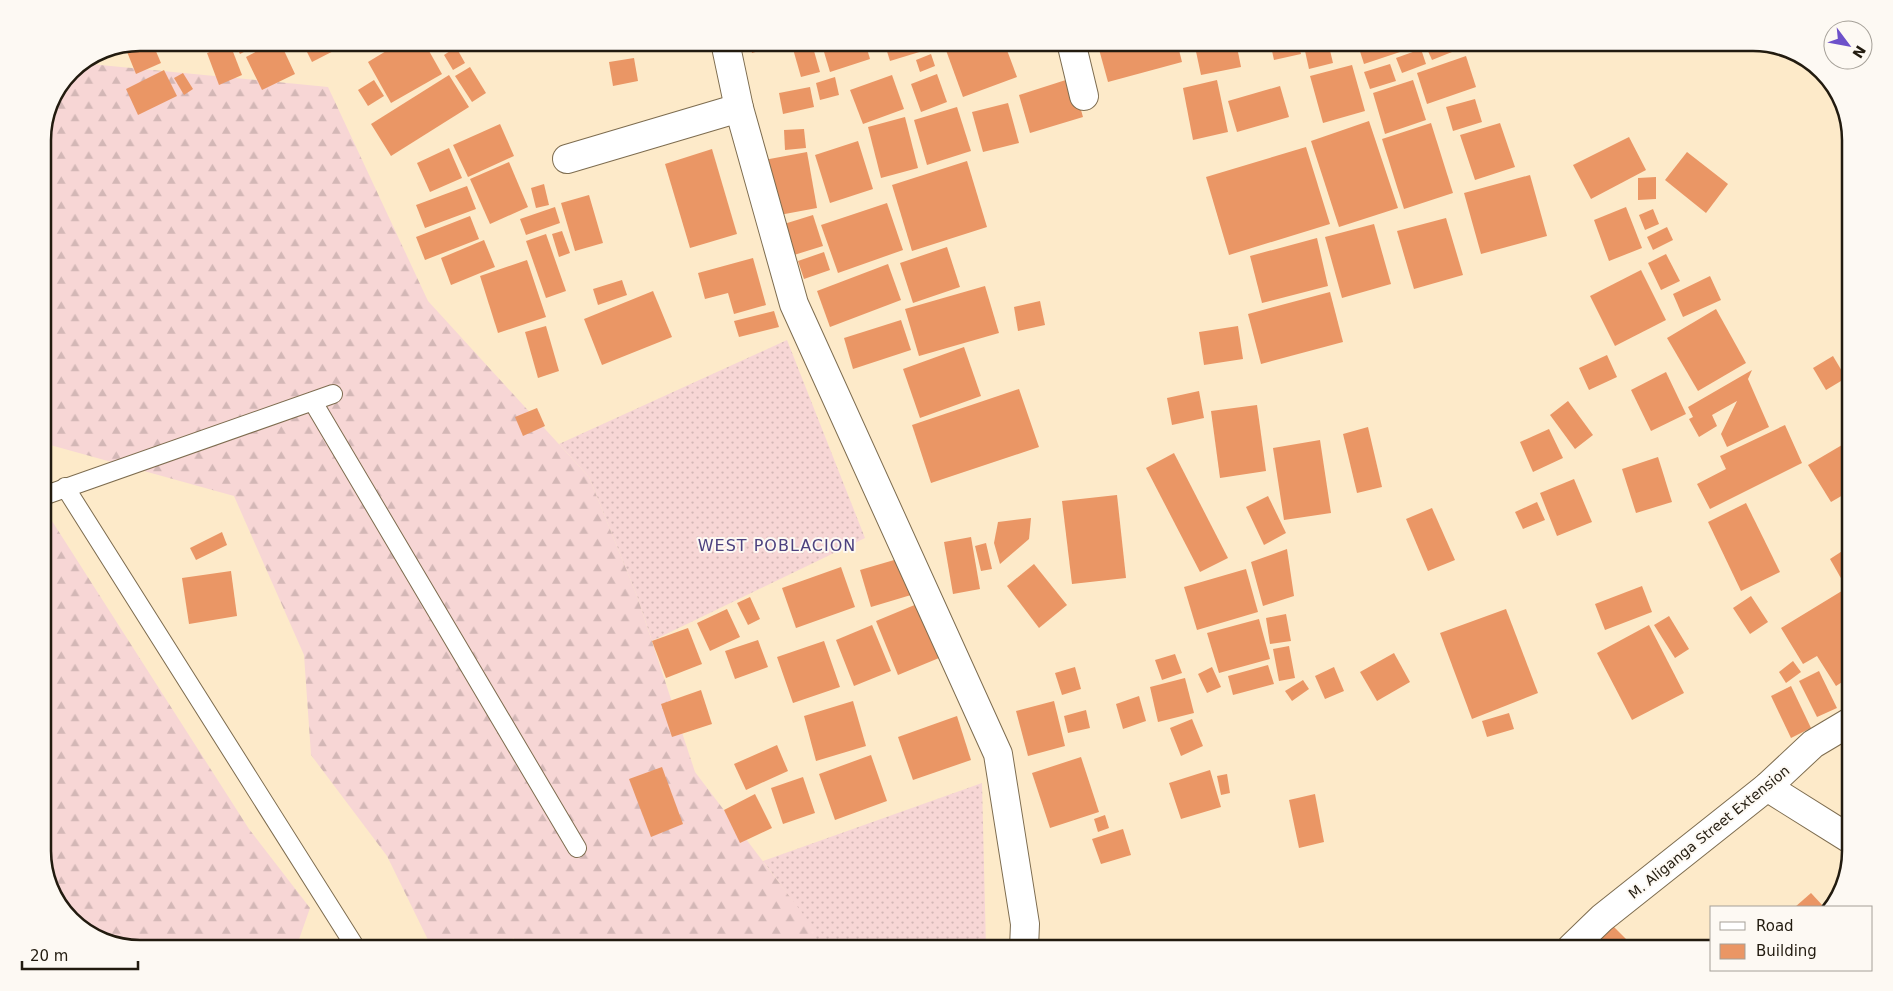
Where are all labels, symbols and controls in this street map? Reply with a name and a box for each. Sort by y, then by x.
north arrow [1823,20,1873,70]
text: N [1849,43,1869,61]
district label: WEST POBLACION [698,536,856,555]
street label: M. Aliganga Street Extension [1625,762,1793,902]
legend [1710,906,1873,971]
text: Road [1756,917,1794,935]
scale bar [22,938,139,970]
text: Building [1756,942,1817,960]
text: 20 m [30,947,68,965]

